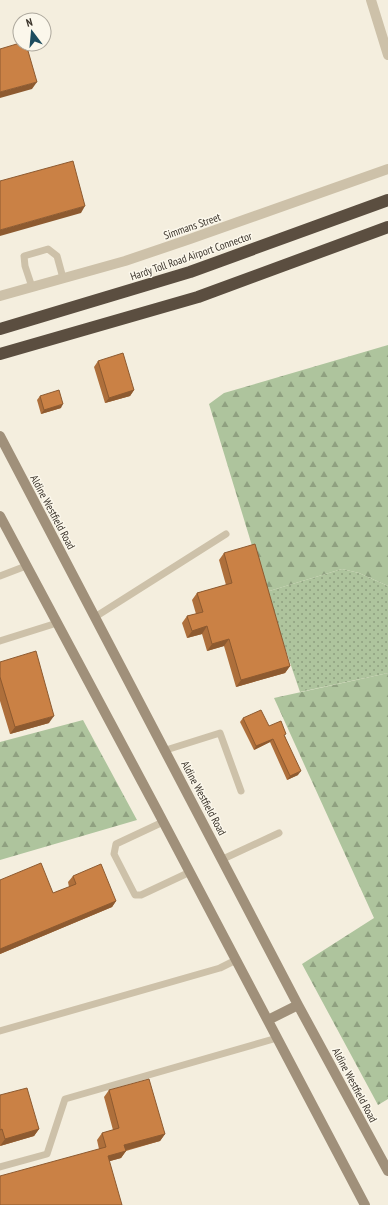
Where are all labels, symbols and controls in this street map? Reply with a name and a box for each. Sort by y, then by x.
north arrow [12,12,52,52]
text: N [24,15,34,30]
street label: Simmans Street [162,210,222,242]
street label: Hardy Toll Road Airport Connector [128,229,254,283]
street label: Aldine Westfield Road [27,472,79,552]
street label: Aldine Westfield Road [178,758,230,838]
street label: Aldine Westfield Road [329,1045,381,1125]

